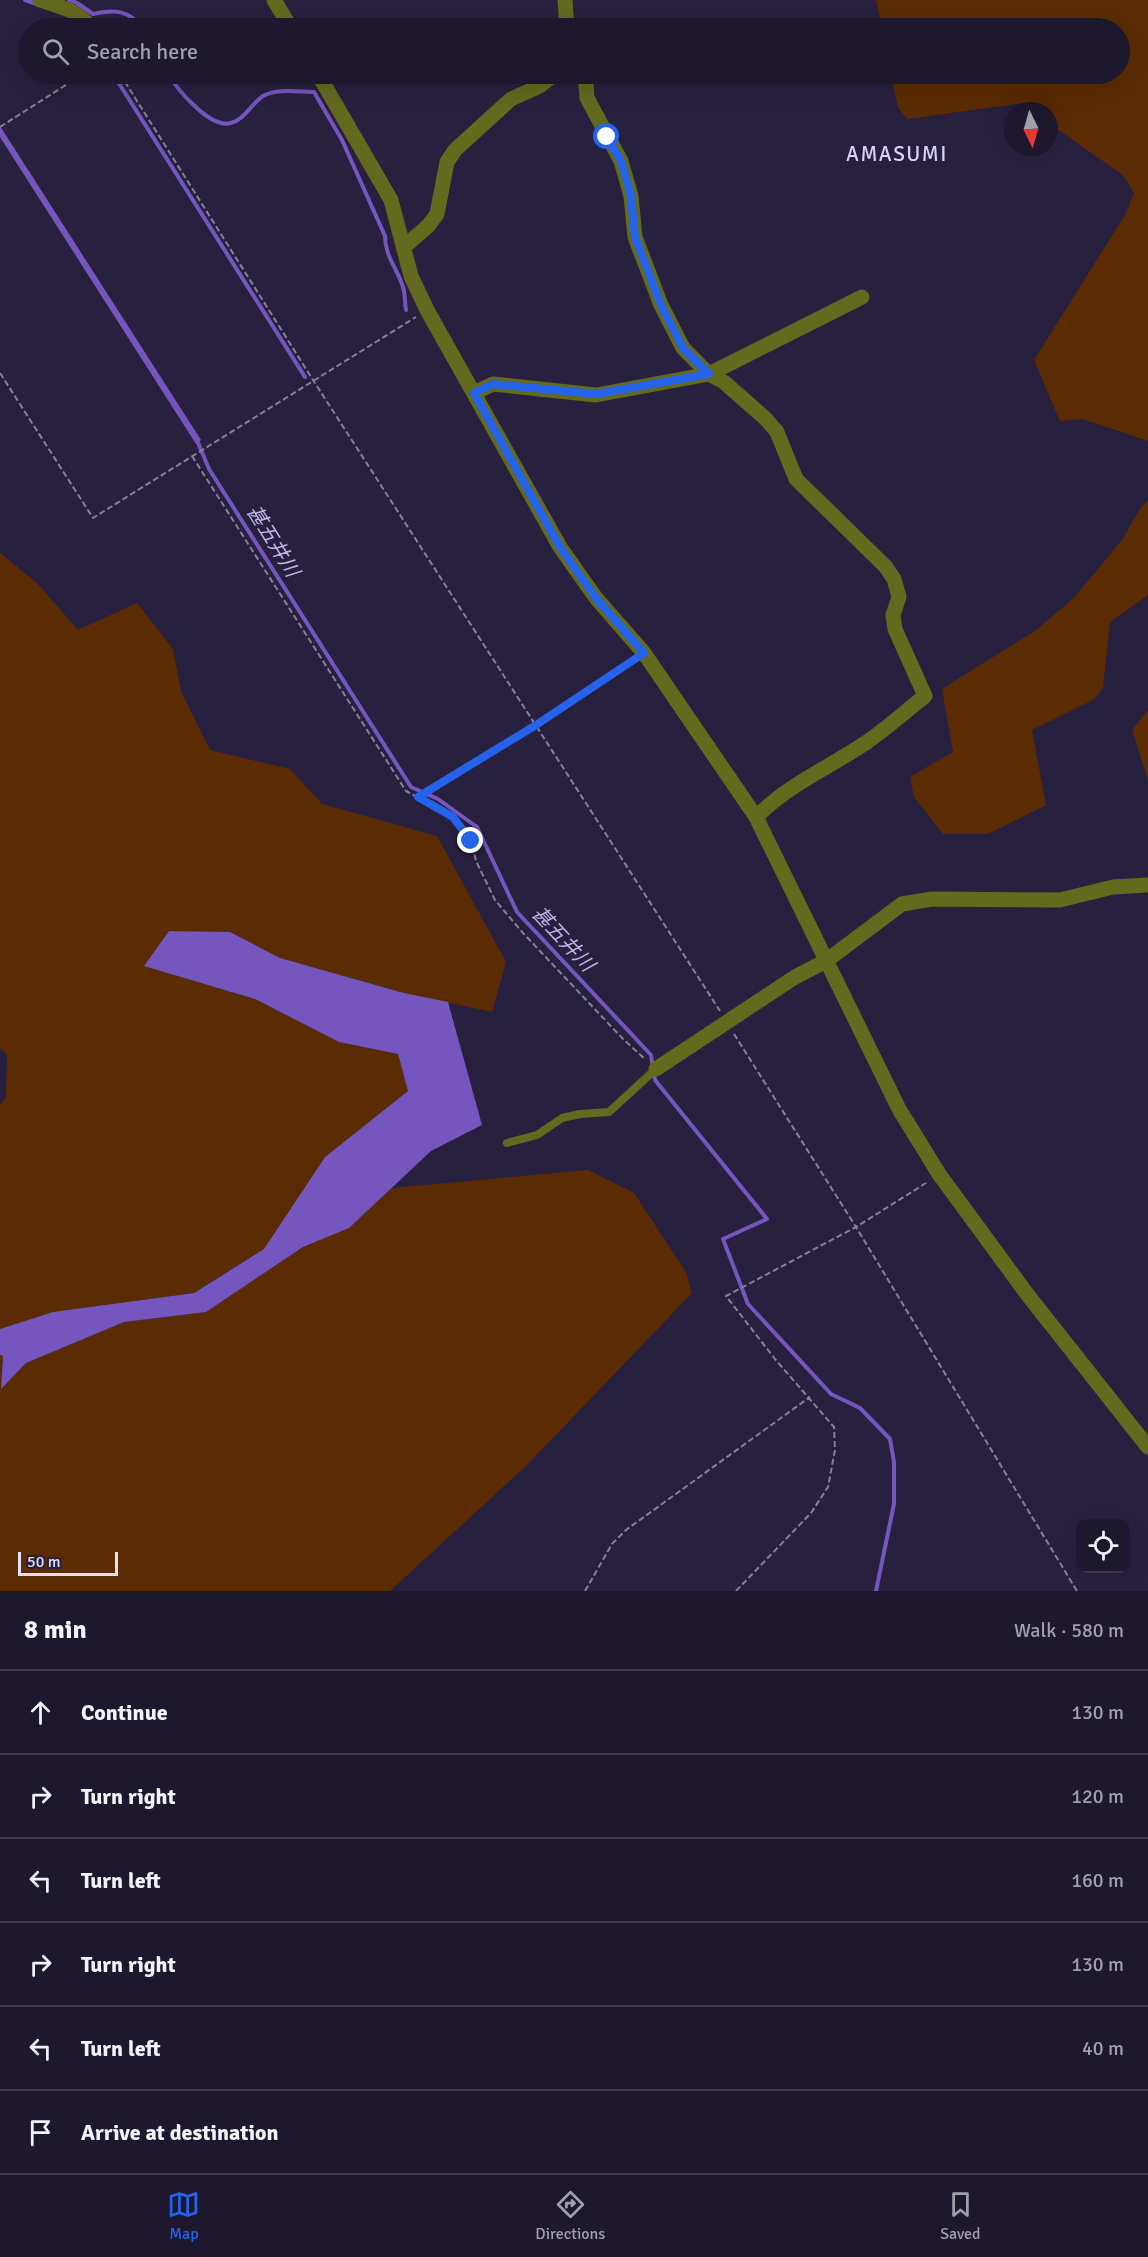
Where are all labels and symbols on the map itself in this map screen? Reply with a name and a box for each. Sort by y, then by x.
north arrow [1004,102,1058,156]
route start [593,123,619,149]
district label: AMASUMI [846,141,948,167]
water label: 甚五井川 [241,500,306,583]
route end [457,827,483,853]
water label: 甚五井川 [527,901,601,978]
scale bar [18,1549,118,1576]

